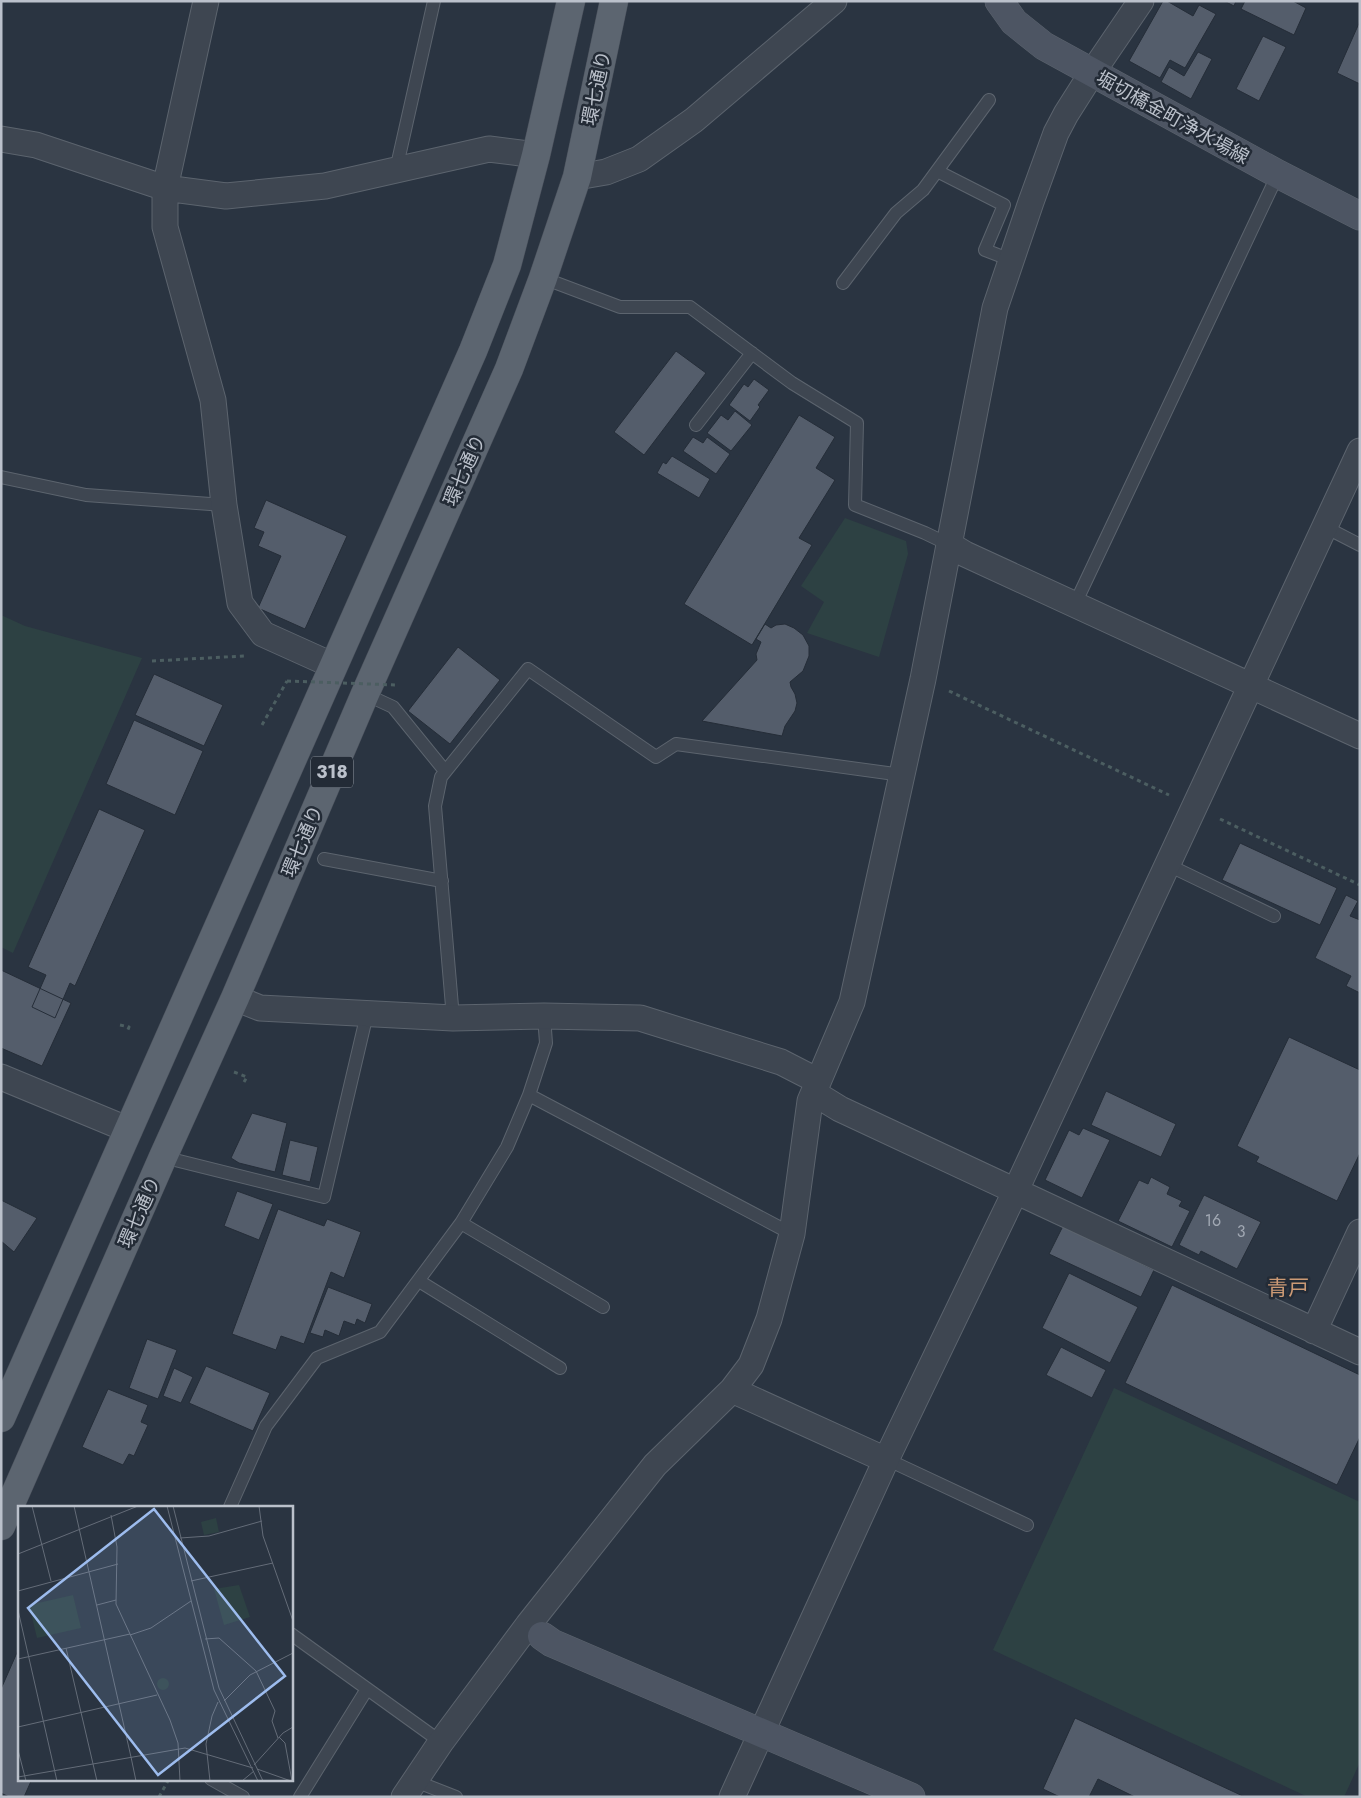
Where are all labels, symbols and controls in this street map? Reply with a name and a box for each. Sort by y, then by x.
street label: 環七通り [575,48,618,128]
street label: 堀切橋金町浄水場線 [1091,64,1254,171]
street label: 環七通り [437,430,492,510]
road number: 318 [311,756,353,788]
street label: 環七通り [275,801,330,881]
street label: 環七通り [112,1172,167,1252]
house number: 16 [1205,1209,1221,1232]
house number: 3 [1237,1220,1246,1243]
district label: 青戸 [1267,1273,1309,1303]
inset map [18,1506,292,1780]

